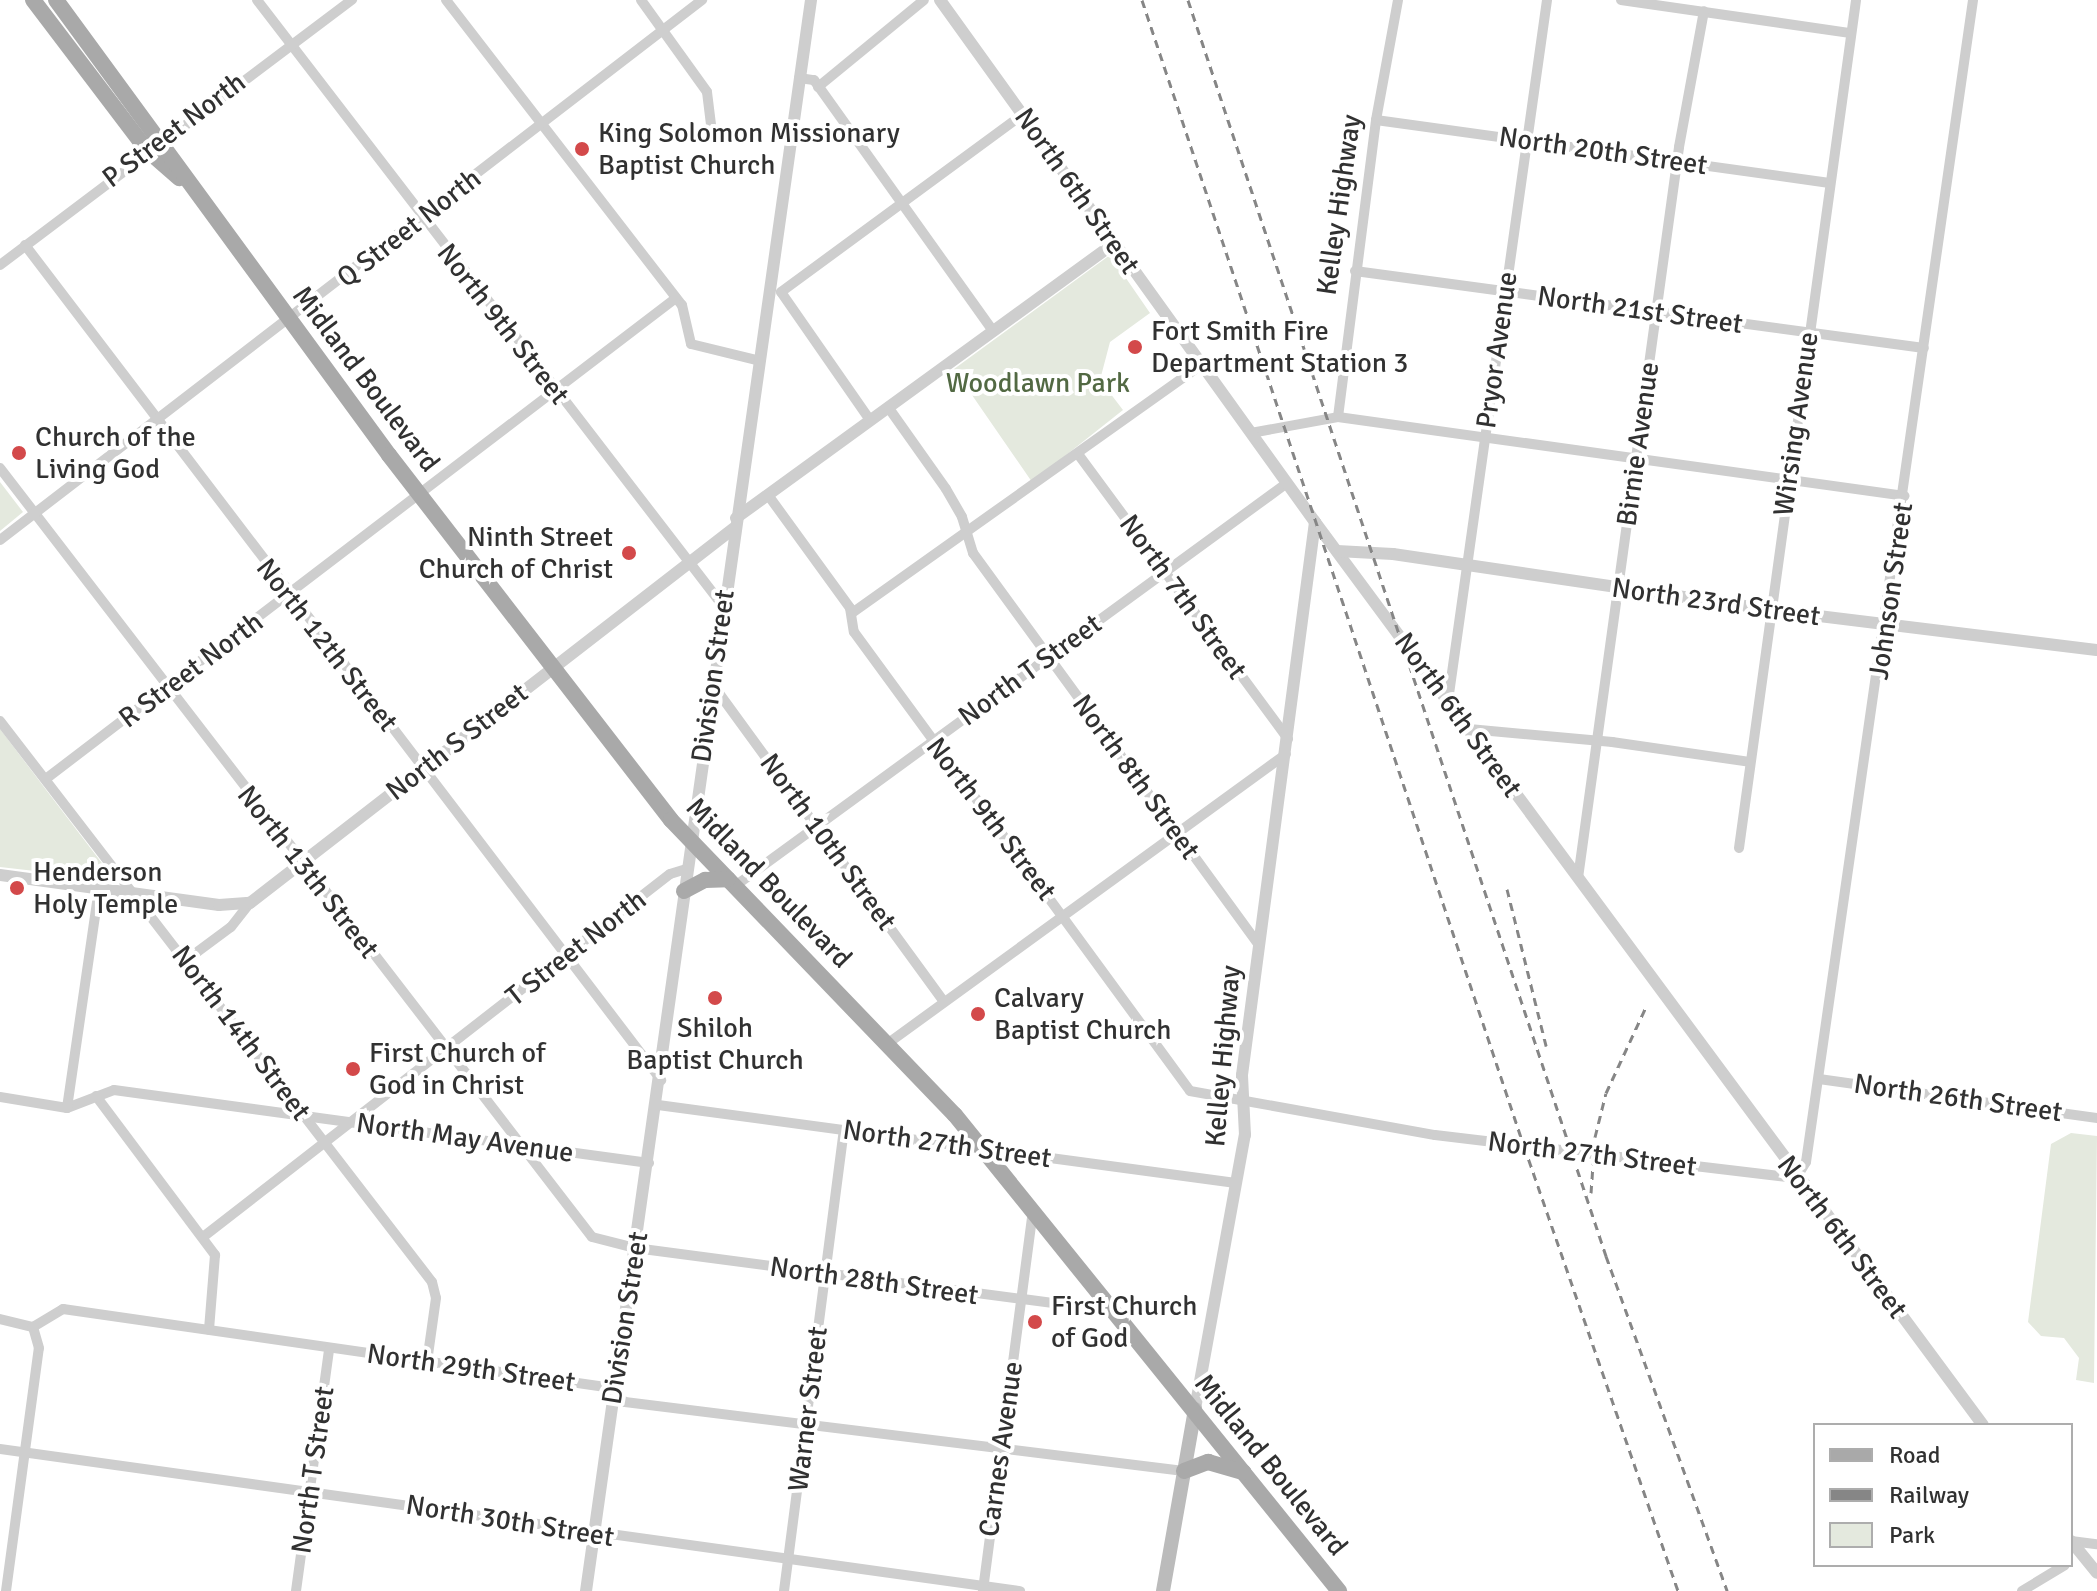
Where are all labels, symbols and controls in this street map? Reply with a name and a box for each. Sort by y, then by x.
street label: P Street North [96,65,252,195]
street label: North 6th Street [1007,102,1147,280]
street label: Kelley Highway [1310,113,1368,297]
place label: King Solomon Missionary Baptist Church [598,116,900,182]
street label: North 20th Street [1497,120,1709,182]
marker: King Solomon Missionary Baptist Church [573,140,591,158]
street label: Q Street North [330,161,488,295]
street label: North 9th Street [430,237,576,411]
street label: Pryor Avenue [1469,270,1525,430]
street label: Midland Boulevard [285,279,447,479]
street label: North 21st Street [1535,279,1745,341]
place label: Fort Smith Fire Department Station 3 [1151,314,1408,380]
street label: Wirsing Avenue [1766,330,1826,518]
marker: Fort Smith Fire Department Station 3 [1126,338,1144,356]
street label: Birnie Avenue [1610,360,1666,528]
park label: Woodlawn Park [946,366,1130,400]
place label: Church of the Living God [35,420,196,486]
marker: Church of the Living God [10,444,28,462]
street label: Johnson Street [1862,500,1920,682]
street label: North 7th Street [1112,508,1254,686]
place label: Ninth Street Church of Christ [419,520,613,586]
marker: Ninth Street Church of Christ [620,544,638,562]
street label: North 12th Street [249,552,405,738]
street label: North 23rd Street [1610,571,1822,633]
street label: Division Street [684,587,742,765]
street label: R Street North [112,605,270,735]
street label: North T Street [952,607,1108,733]
street label: North 6th Street [1387,626,1529,804]
street label: North S Street [380,676,534,808]
street label: North 8th Street [1065,688,1207,866]
street label: North 9th Street [919,731,1063,907]
street label: North 10th Street [753,747,903,937]
street label: North 13th Street [230,779,386,965]
street label: Midland Boulevard [679,791,859,975]
place label: Henderson Holy Temple [33,855,178,921]
marker: Henderson Holy Temple [8,879,26,897]
street label: T Street North [499,883,653,1013]
street label: North 14th Street [164,939,318,1127]
street label: Kelley Highway [1198,964,1248,1148]
place label: Calvary Baptist Church [994,981,1171,1047]
marker: Shiloh Baptist Church [706,989,724,1007]
marker: Calvary Baptist Church [969,1005,987,1023]
place label: Shiloh Baptist Church [626,1011,804,1077]
place label: First Church of God in Christ [369,1036,545,1102]
marker: First Church of God in Christ [344,1060,362,1078]
street label: North 26th Street [1852,1067,2064,1129]
street label: North May Avenue [354,1106,576,1170]
street label: North 27th Street [841,1113,1053,1175]
street label: North 27th Street [1486,1125,1698,1183]
street label: North 6th Street [1770,1149,1914,1325]
street label: Division Street [595,1229,655,1407]
street label: North 28th Street [768,1250,980,1312]
place label: First Church of God [1051,1289,1197,1355]
marker: First Church of God [1026,1313,1044,1331]
street label: Warner Street [781,1325,835,1493]
street label: North 29th Street [365,1337,577,1399]
street label: Carnes Avenue [972,1359,1030,1539]
street label: Midland Boulevard [1187,1367,1355,1563]
street label: North T Street [285,1384,341,1556]
legend [1813,1423,2073,1567]
text: Road [1889,1440,1940,1470]
text: Railway [1889,1480,1969,1510]
street label: North 30th Street [404,1488,616,1554]
text: Park [1889,1520,1935,1550]

